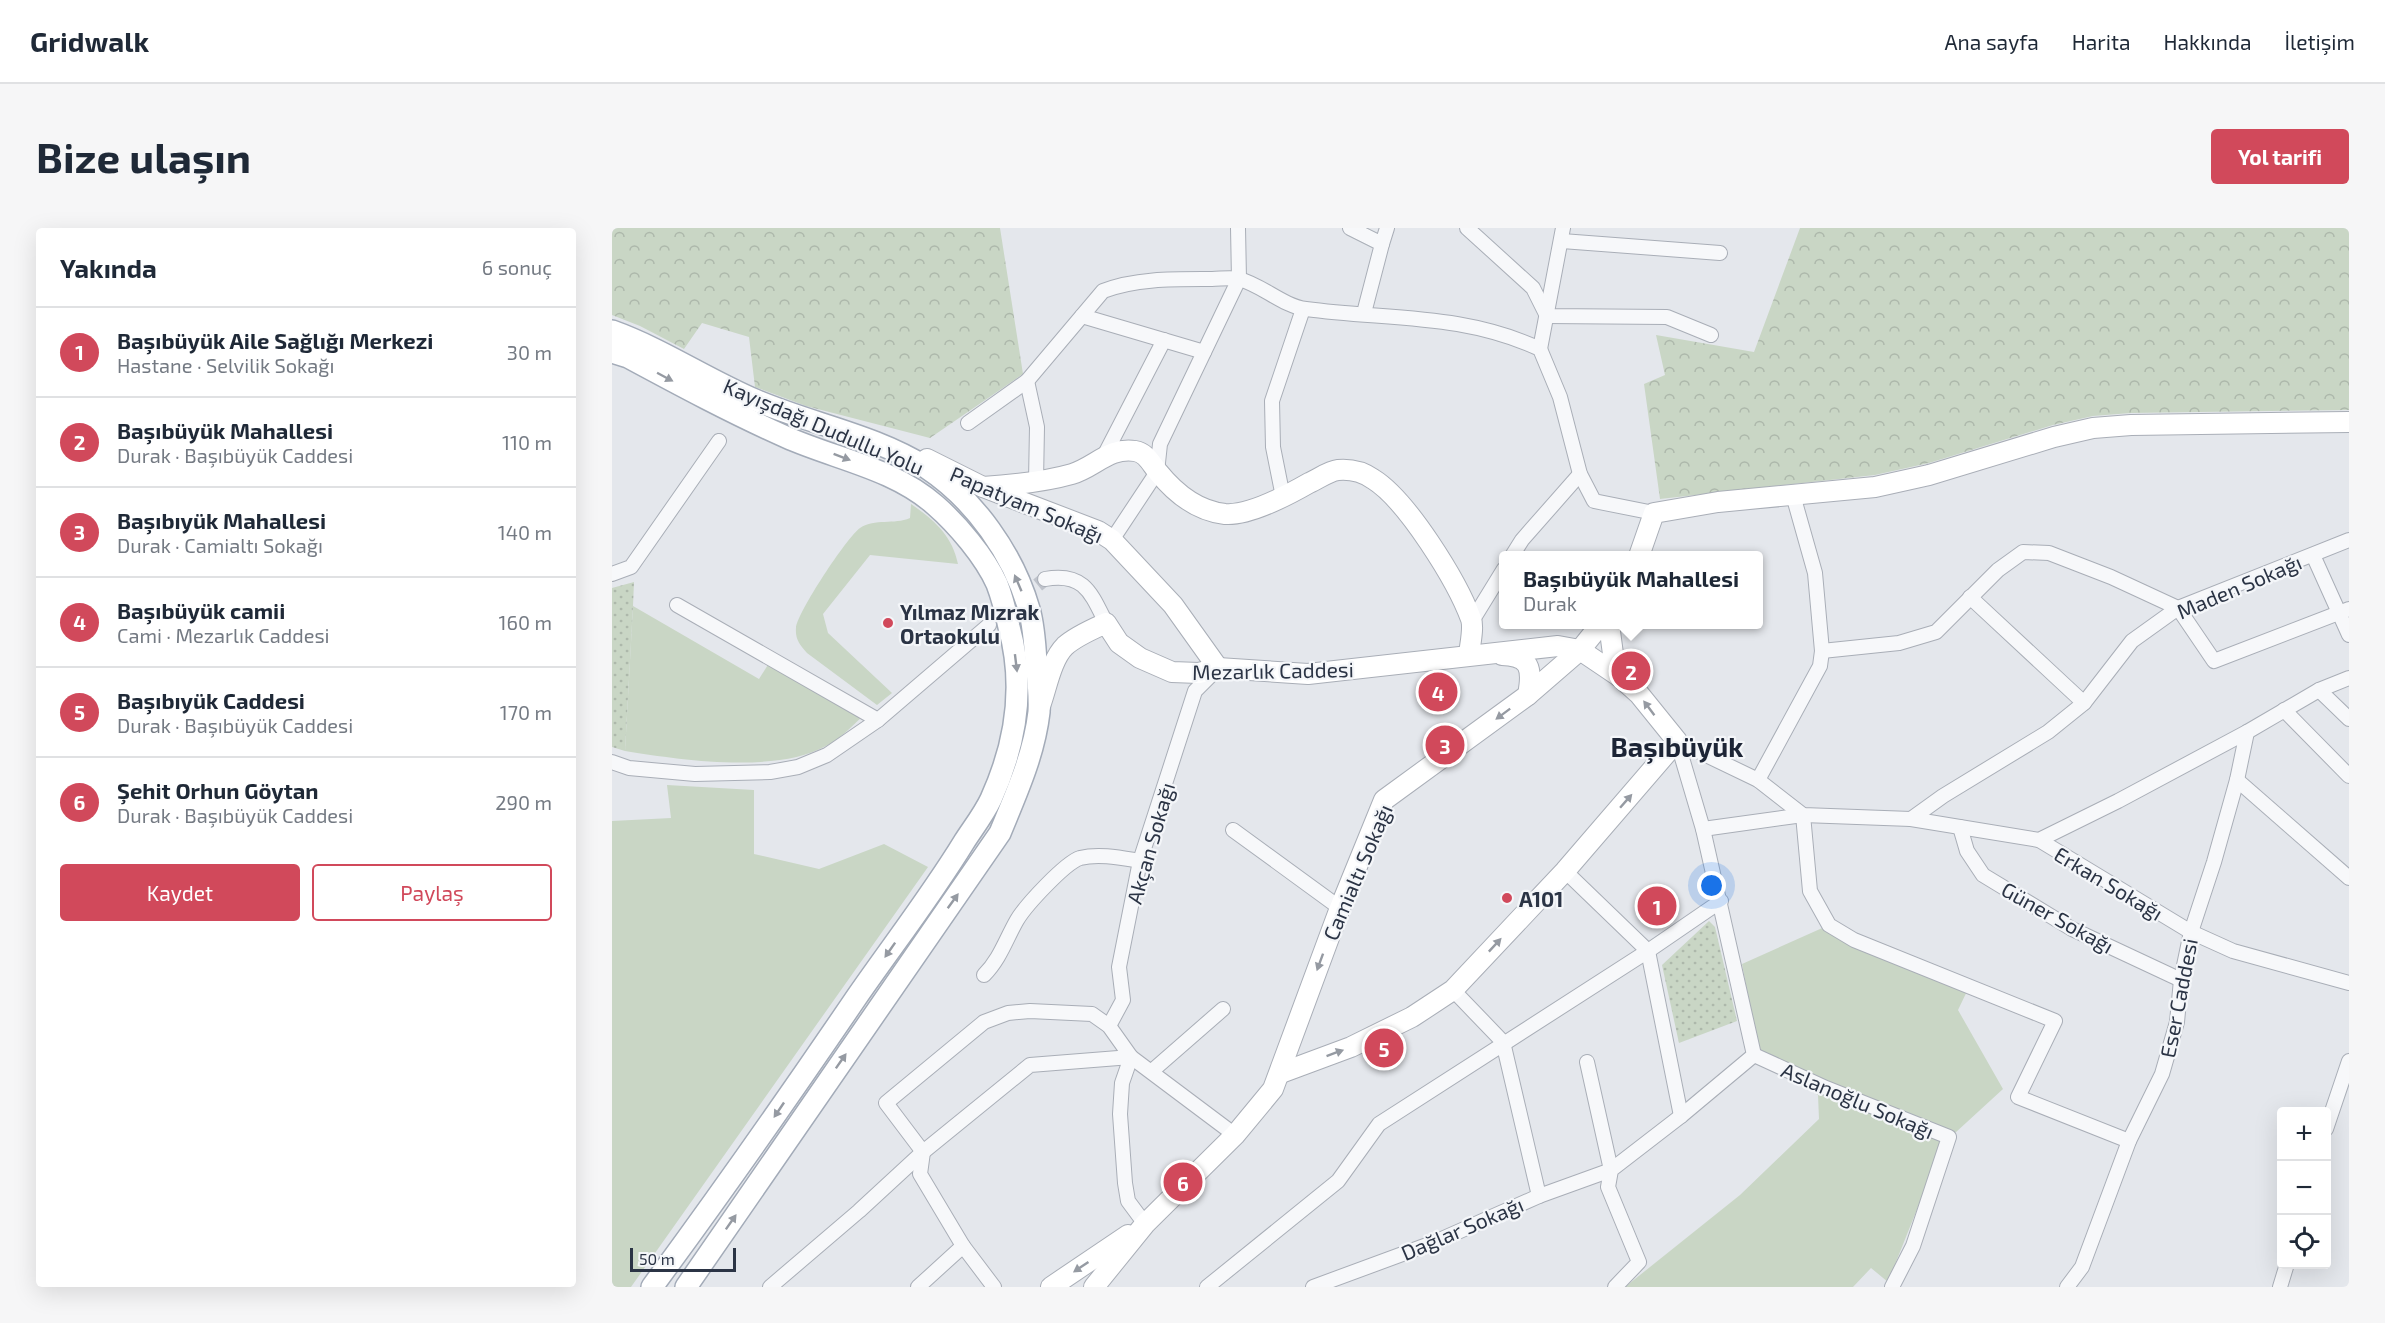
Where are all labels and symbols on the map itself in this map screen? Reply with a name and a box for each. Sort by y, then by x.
one-way arrow [656,371,674,381]
street label: Kayışdağı Dudullu Yolu [719,372,928,481]
one-way arrow [833,453,851,462]
street label: Papatyam Sokağı [947,460,1107,548]
street label: Maden Sokağı [2173,549,2305,623]
one-way arrow [1013,574,1023,592]
place label: Yılmaz Mızrak Ortaokulu [900,599,1039,648]
marker: Yılmaz Mızrak Ortaokulu [881,616,895,630]
pin: 2 [1612,648,1650,694]
one-way arrow [1012,654,1021,673]
street label: Mezarlık Caddesi [1192,656,1354,684]
pin: 4 [1418,670,1458,714]
one-way arrow [1644,701,1656,716]
one-way arrow [1495,708,1511,720]
pin: 3 [1426,722,1464,768]
district label: Başıbüyük [1611,730,1743,764]
street label: Akçan Sokağı [1121,779,1181,907]
one-way arrow [1619,794,1632,809]
street label: Camialtı Sokağı [1317,800,1397,944]
street label: Erkan Sokağı [2050,841,2168,925]
your location [1697,871,1726,900]
street label: Güner Sokağı [1998,876,2118,958]
pin: 1 [1638,884,1676,928]
place label: A101 [1519,886,1563,911]
marker: A101 [1500,891,1514,905]
one-way arrow [947,894,959,910]
street label: Eser Caddesi [2154,936,2202,1060]
one-way arrow [1488,938,1502,953]
one-way arrow [884,941,896,957]
one-way arrow [1315,953,1325,971]
pin: 5 [1364,1026,1404,1070]
one-way arrow [1327,1048,1345,1058]
one-way arrow [835,1053,847,1069]
street label: Aslanoğlu Sokağı [1778,1057,1938,1143]
one-way arrow [773,1102,785,1118]
pin: 6 [1164,1160,1202,1204]
street label: Dağlar Sokağı [1397,1191,1527,1265]
one-way arrow [725,1214,736,1230]
scale bar [630,1245,736,1272]
one-way arrow [1073,1261,1089,1273]

